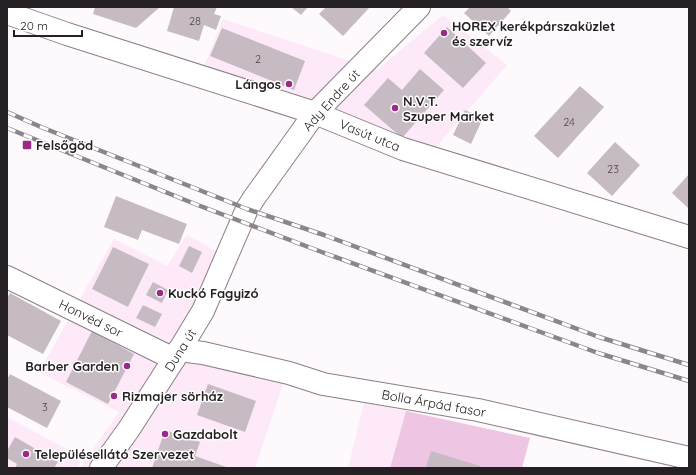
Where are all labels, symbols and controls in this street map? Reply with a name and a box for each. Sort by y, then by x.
scale bar [14,12,82,38]
house number: 28 [189,14,201,28]
text: 20 m [20,18,48,33]
place label: HOREX kerékpárszaküzlet és szervíz [452,18,615,49]
marker: HOREX kerékpárszaküzlet és szervíz [439,28,449,38]
house number: 2 [255,52,261,66]
street label: Ady Endre út [299,66,363,134]
place label: Lángos [235,76,281,92]
marker: Lángos [284,79,294,89]
place label: N.V.T. Szuper Market [403,93,494,124]
marker: N.V.T. Szuper Market [390,103,400,113]
house number: 24 [563,115,575,129]
street label: Vasút utca [337,116,403,154]
place label: Felsőgöd [36,137,93,153]
marker: Felsőgöd [21,139,33,151]
house number: 23 [607,162,619,176]
place label: Kuckó Fagyizó [168,285,259,301]
marker: Kuckó Fagyizó [155,288,165,298]
street label: Honvéd sor [56,296,126,340]
street label: Duna út [161,326,199,374]
place label: Barber Garden [25,358,119,374]
marker: Barber Garden [122,361,132,371]
street label: Bolla Árpád fasor [381,386,487,420]
place label: Rizmajer sörház [122,388,223,404]
marker: Rizmajer sörház [109,391,119,401]
house number: 3 [42,400,48,414]
place label: Gazdabolt [173,426,238,442]
marker: Gazdabolt [160,429,170,439]
place label: Településellátó Szervezet [34,446,194,462]
marker: Településellátó Szervezet [21,449,31,459]

